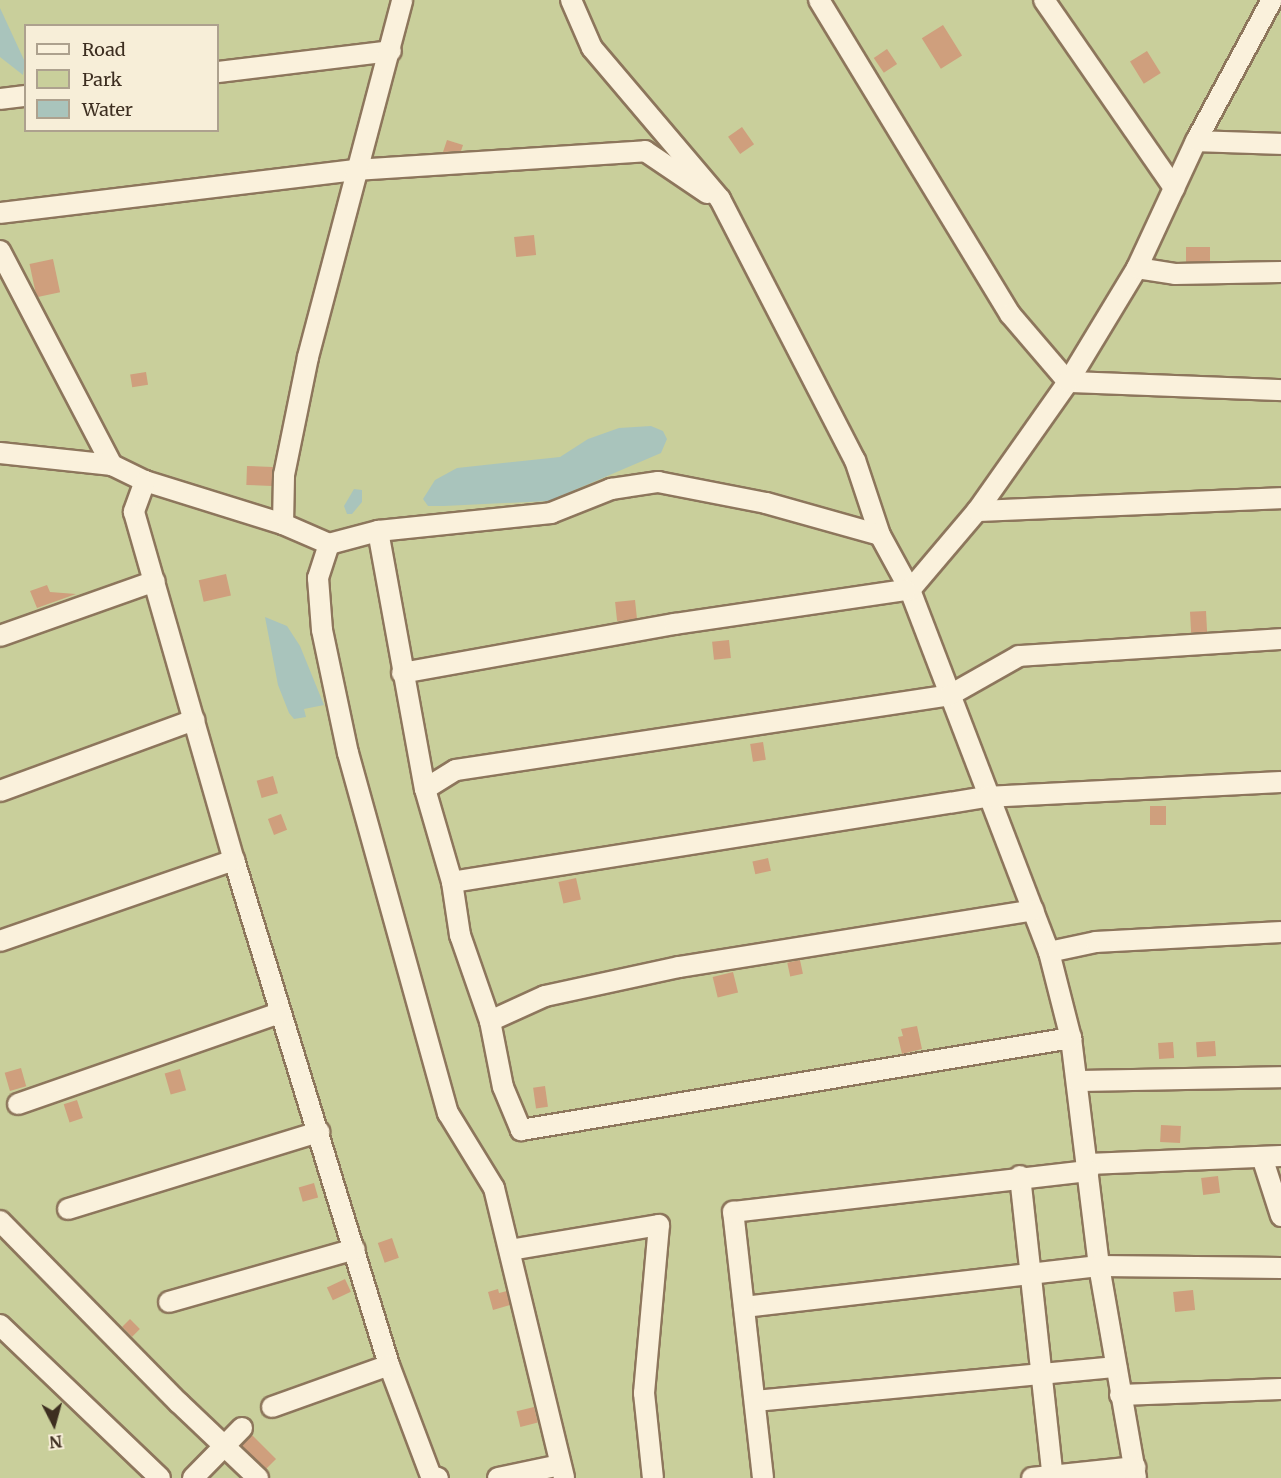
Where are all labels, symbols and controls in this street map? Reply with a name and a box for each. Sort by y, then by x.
legend [24,24,219,132]
text: Road [82,38,126,61]
text: Park [82,68,122,91]
text: Water [82,98,133,121]
north arrow [24,1394,84,1454]
text: N [49,1431,63,1453]

